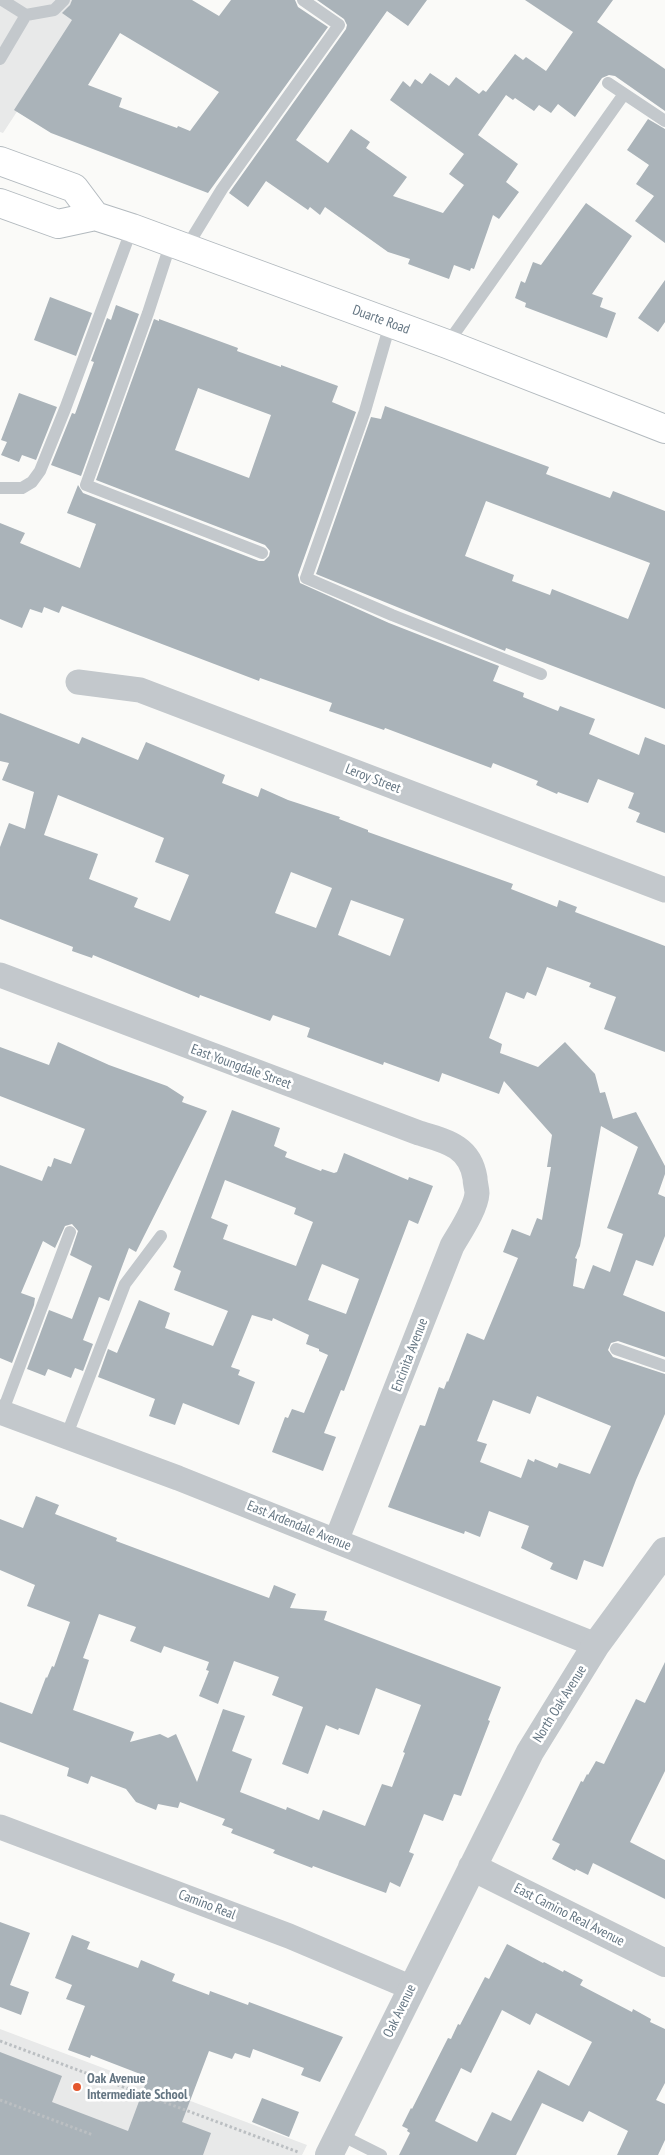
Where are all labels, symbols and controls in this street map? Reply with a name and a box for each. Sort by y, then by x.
street label: Duarte Road [350,302,412,338]
street label: Leroy Street [343,761,403,797]
street label: East Youngdale Street [189,1041,293,1093]
street label: Encinita Avenue [388,1316,432,1394]
street label: East Ardendale Avenue [245,1497,353,1555]
street label: North Oak Avenue [530,1662,590,1746]
street label: East Camino Real Avenue [511,1880,627,1950]
street label: Camino Real [176,1886,238,1924]
street label: Oak Avenue [380,1982,420,2040]
place label: Oak Avenue Intermediate School [87,2071,187,2104]
marker: Oak Avenue Intermediate School [71,2081,83,2093]

